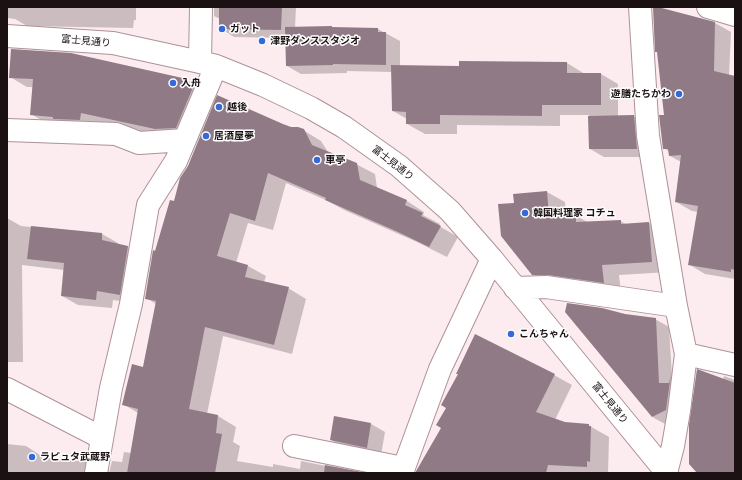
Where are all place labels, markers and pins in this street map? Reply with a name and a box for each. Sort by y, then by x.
place label: ガット [230,23,260,35]
marker: ガット [217,24,227,34]
place label: 津野ダンススタジオ [270,35,360,47]
marker: 津野ダンススタジオ [257,36,267,46]
place label: 入舟 [181,77,201,89]
marker: 入舟 [168,78,178,88]
place label: 遊膳たちかわ [611,88,671,100]
marker: 遊膳たちかわ [674,89,684,99]
place label: 越後 [227,101,247,113]
marker: 越後 [214,102,224,112]
place label: 居酒屋夢 [214,130,254,142]
marker: 居酒屋夢 [201,131,211,141]
place label: 車亭 [325,154,345,166]
marker: 車亭 [312,155,322,165]
place label: 韓国料理家 コチュ [533,207,615,219]
marker: 韓国料理家 コチュ [520,208,530,218]
place label: こんちゃん [519,328,569,340]
marker: こんちゃん [506,329,516,339]
place label: ラピュタ武蔵野 [40,451,110,463]
marker: ラピュタ武蔵野 [27,452,37,462]

